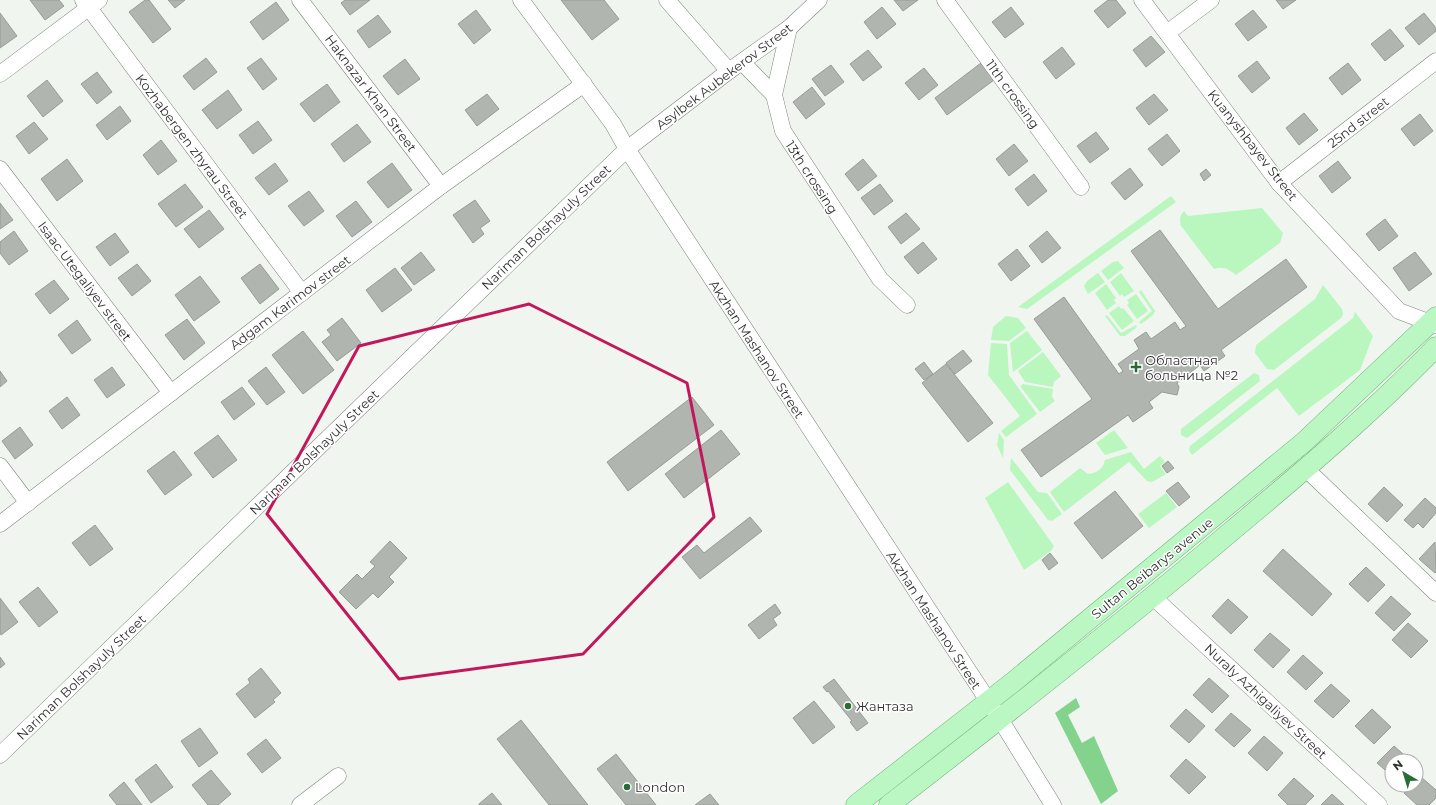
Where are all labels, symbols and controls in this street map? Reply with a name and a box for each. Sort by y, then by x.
street label: Asylbek Aubekerov Street [653,19,795,133]
street label: Haknazar Khan Street [322,31,420,155]
street label: 11th crossing [983,56,1043,132]
street label: Kozhabergen zhyrau Street [132,71,252,221]
street label: Kuanyshbayev Street [1205,86,1301,204]
street label: 25nd street [1324,93,1392,151]
street label: 13th crossing [782,137,842,217]
street label: Nariman Bolshayuly Street [478,161,614,293]
street label: Isaac Utegaliyev street [35,218,135,344]
street label: Adgam Karimov street [226,251,354,353]
street label: Akzhan Mashanov Street [706,277,808,421]
place label: Областная больница №2 [1145,352,1238,383]
marker: Областная больница №2 [1130,361,1142,373]
street label: Nariman Bolshayuly Street [246,386,382,518]
street label: Sultan Beibarys avenue [1088,514,1216,622]
street label: Akzhan Mashanov Street [883,548,985,692]
street label: Nariman Bolshayuly Street [13,611,149,743]
street label: Nuraly Azhigaliyev Street [1201,640,1331,762]
place label: Жантаза [856,698,914,714]
marker: Жантаза [843,701,853,711]
north arrow [1384,753,1424,793]
text: N [1390,757,1406,773]
place label: London [635,779,685,795]
marker: London [622,782,632,792]

